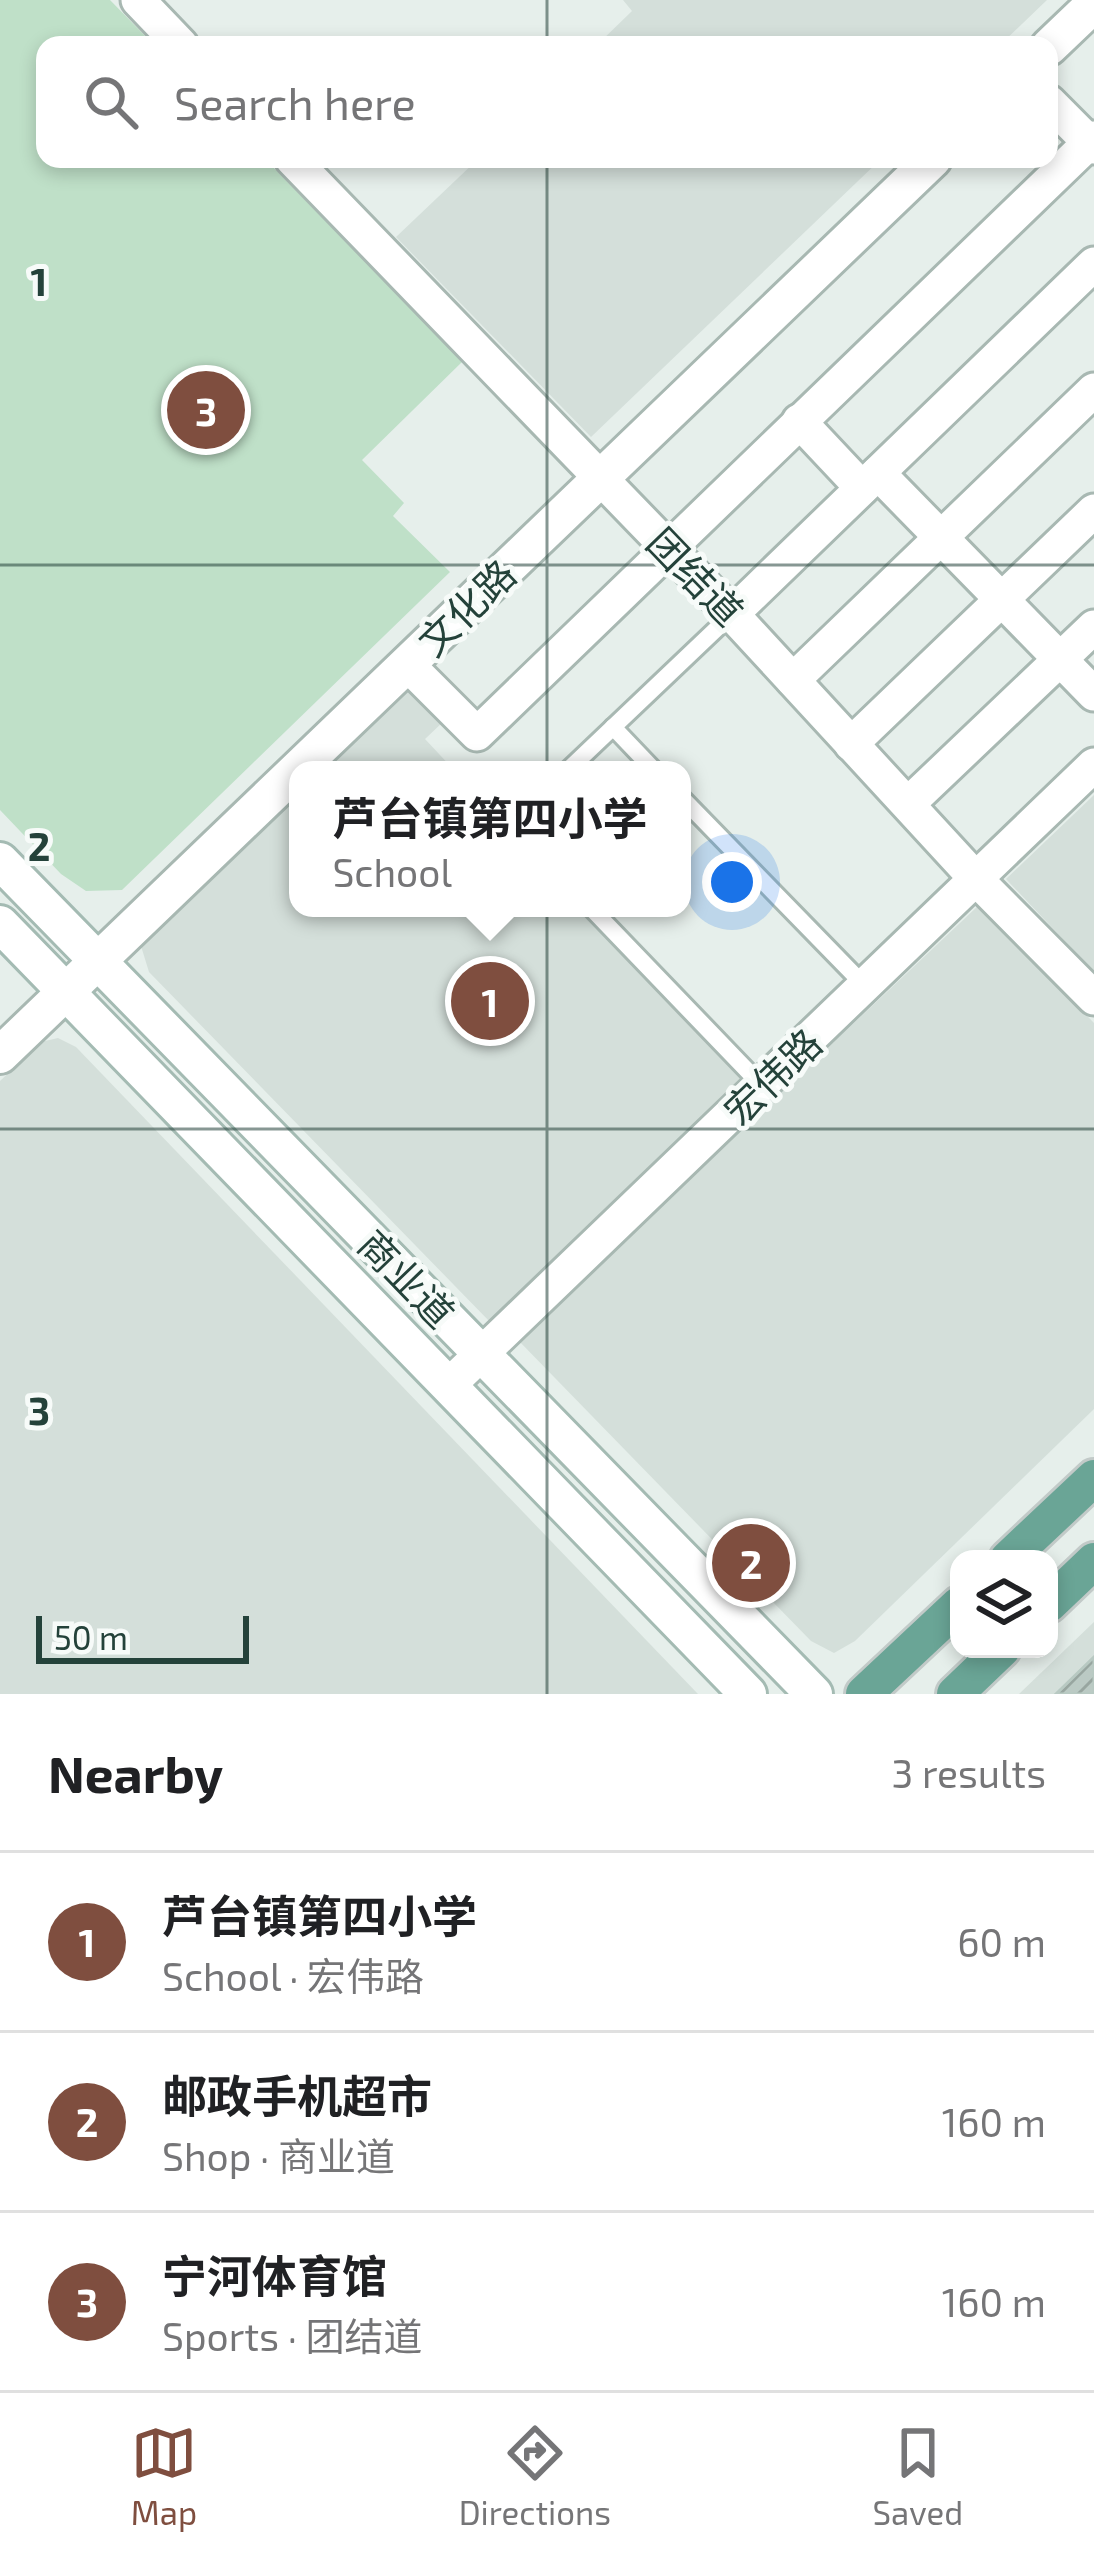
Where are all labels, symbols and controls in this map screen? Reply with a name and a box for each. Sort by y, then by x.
search box [36,36,1058,168]
icon: search [78,69,144,135]
text: Search here [174,75,416,129]
text: 1 [31,257,47,304]
pin: 3 [167,365,245,455]
street label: 团结道 [639,518,754,634]
street label: 文化路 [408,549,524,664]
popup [289,761,691,917]
text: 芦台镇第四小学 [332,790,648,844]
text: 2 [28,822,50,869]
text: School [332,848,452,895]
your location [702,852,762,912]
pin: 1 [451,956,529,1046]
street label: 宏伟路 [714,1018,830,1133]
street label: 商业道 [350,1220,465,1336]
text: 3 [28,1386,50,1433]
pin: 2 [712,1518,790,1608]
map controls [950,1550,1058,1658]
button: layers [950,1550,1058,1658]
scale bar [36,1610,249,1663]
text: 50 m [54,1617,128,1657]
text: Nearby [48,1742,223,1803]
text: 3 results [892,1749,1046,1796]
text: 芦台镇第四小学 [162,1888,477,1942]
text: 1 [79,1918,95,1965]
text: 60 m [957,1918,1046,1965]
text: School · 宏伟路 [162,1952,424,1999]
text: 邮政手机超市 [162,2068,432,2122]
text: 2 [76,2098,98,2145]
text: 160 m [942,2098,1046,2145]
text: Shop · 商业道 [162,2132,395,2179]
text: 宁河体育馆 [162,2248,387,2302]
text: 3 [76,2278,98,2325]
text: 160 m [942,2278,1046,2325]
text: Sports · 团结道 [162,2312,423,2359]
tab: Map [131,2420,197,2532]
tab: Directions [459,2420,611,2532]
tab: Saved [873,2420,963,2532]

